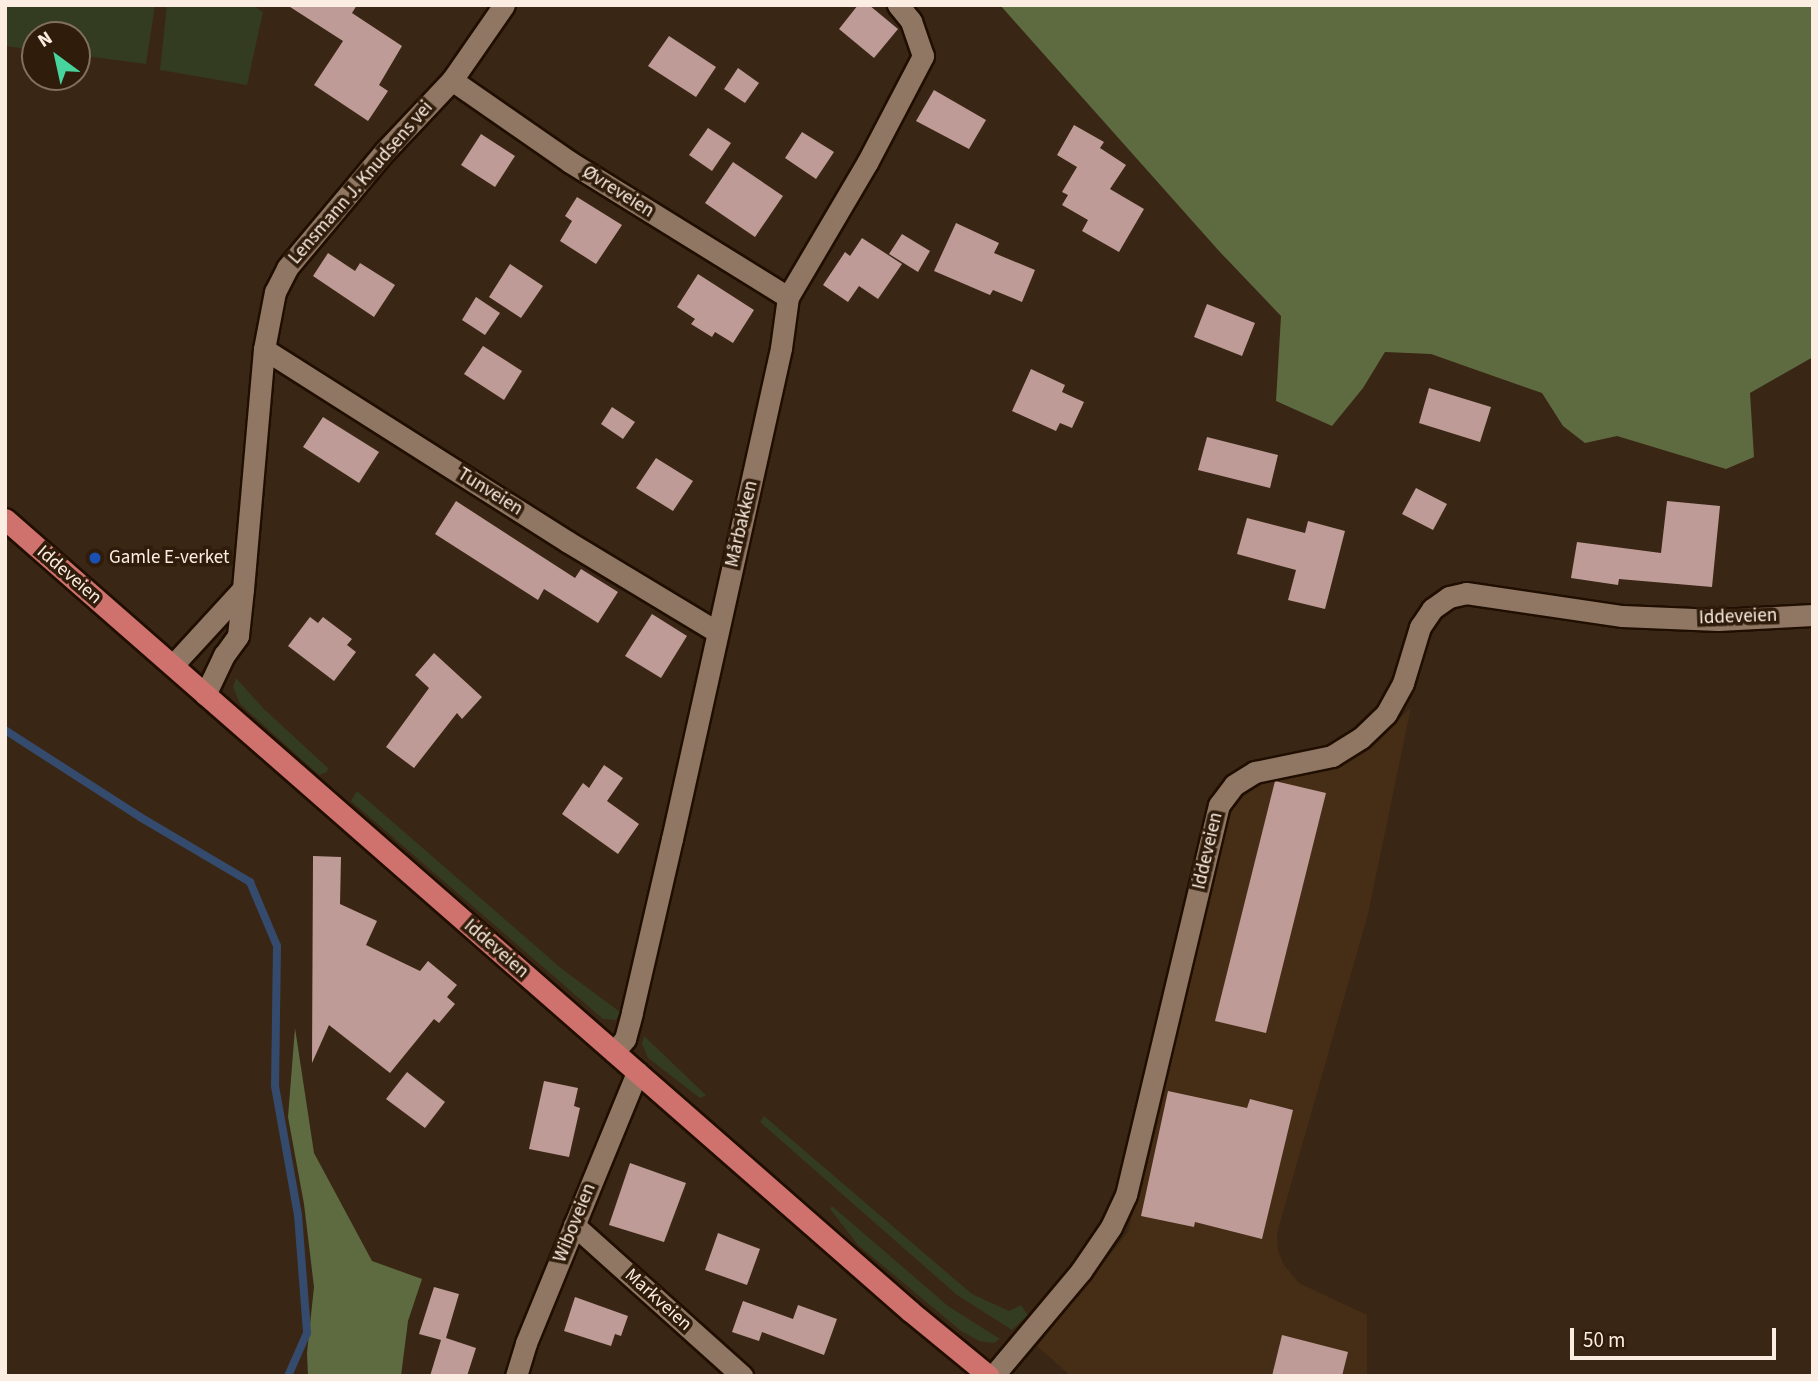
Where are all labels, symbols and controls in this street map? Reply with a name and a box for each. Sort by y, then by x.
north arrow [21,21,91,91]
text: N [33,25,58,54]
street label: Lensmann J. Knudsens vei [284,97,438,269]
street label: Øvreveien [578,161,658,223]
street label: Tunveien [453,463,527,521]
street label: Mårbakken [721,479,763,569]
street label: Iddeveien [32,541,106,609]
place label: Gamle E-verket [109,547,229,569]
marker: Gamle E-verket [87,550,103,566]
street label: Iddeveien [1698,604,1778,630]
street label: Iddeveien [1188,810,1228,892]
street label: Iddeveien [459,915,533,983]
street label: Wiboveien [549,1180,601,1266]
street label: Markveien [620,1264,696,1336]
scale bar [1573,1314,1780,1358]
text: 50 m [1583,1325,1625,1355]

